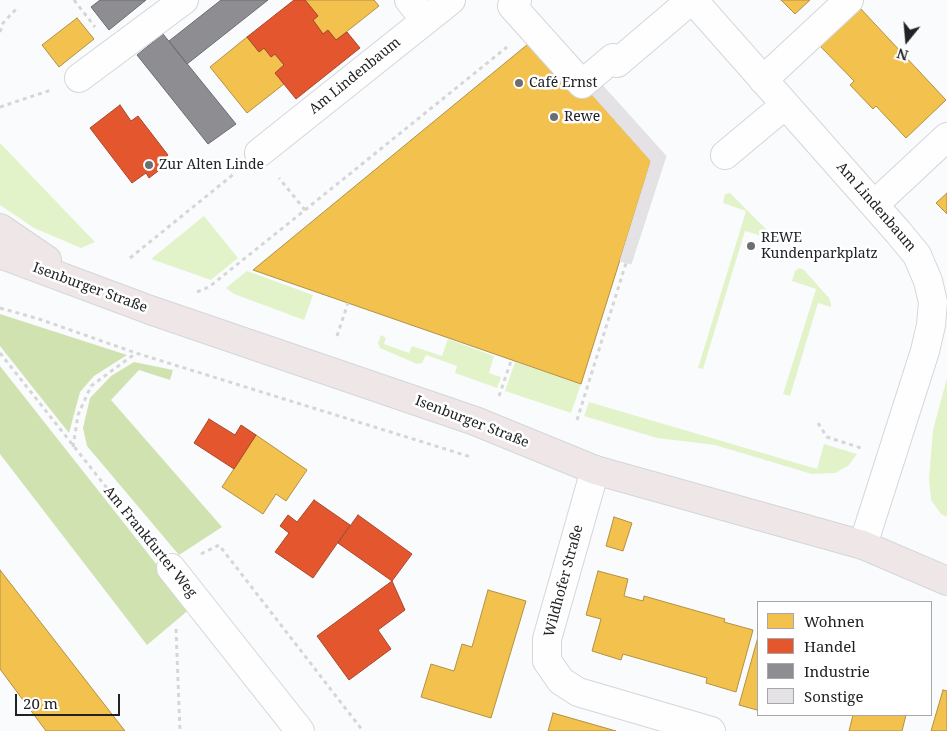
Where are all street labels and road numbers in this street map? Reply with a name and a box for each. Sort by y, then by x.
street label: Am Lindenbaum [306,34,404,118]
street label: Am Lindenbaum [833,159,919,255]
street label: Isenburger Straße [30,259,150,317]
street label: Isenburger Straße [413,393,531,451]
street label: Am Frankfurter Weg [100,483,200,601]
street label: Wildhofer Straße [541,523,587,639]

